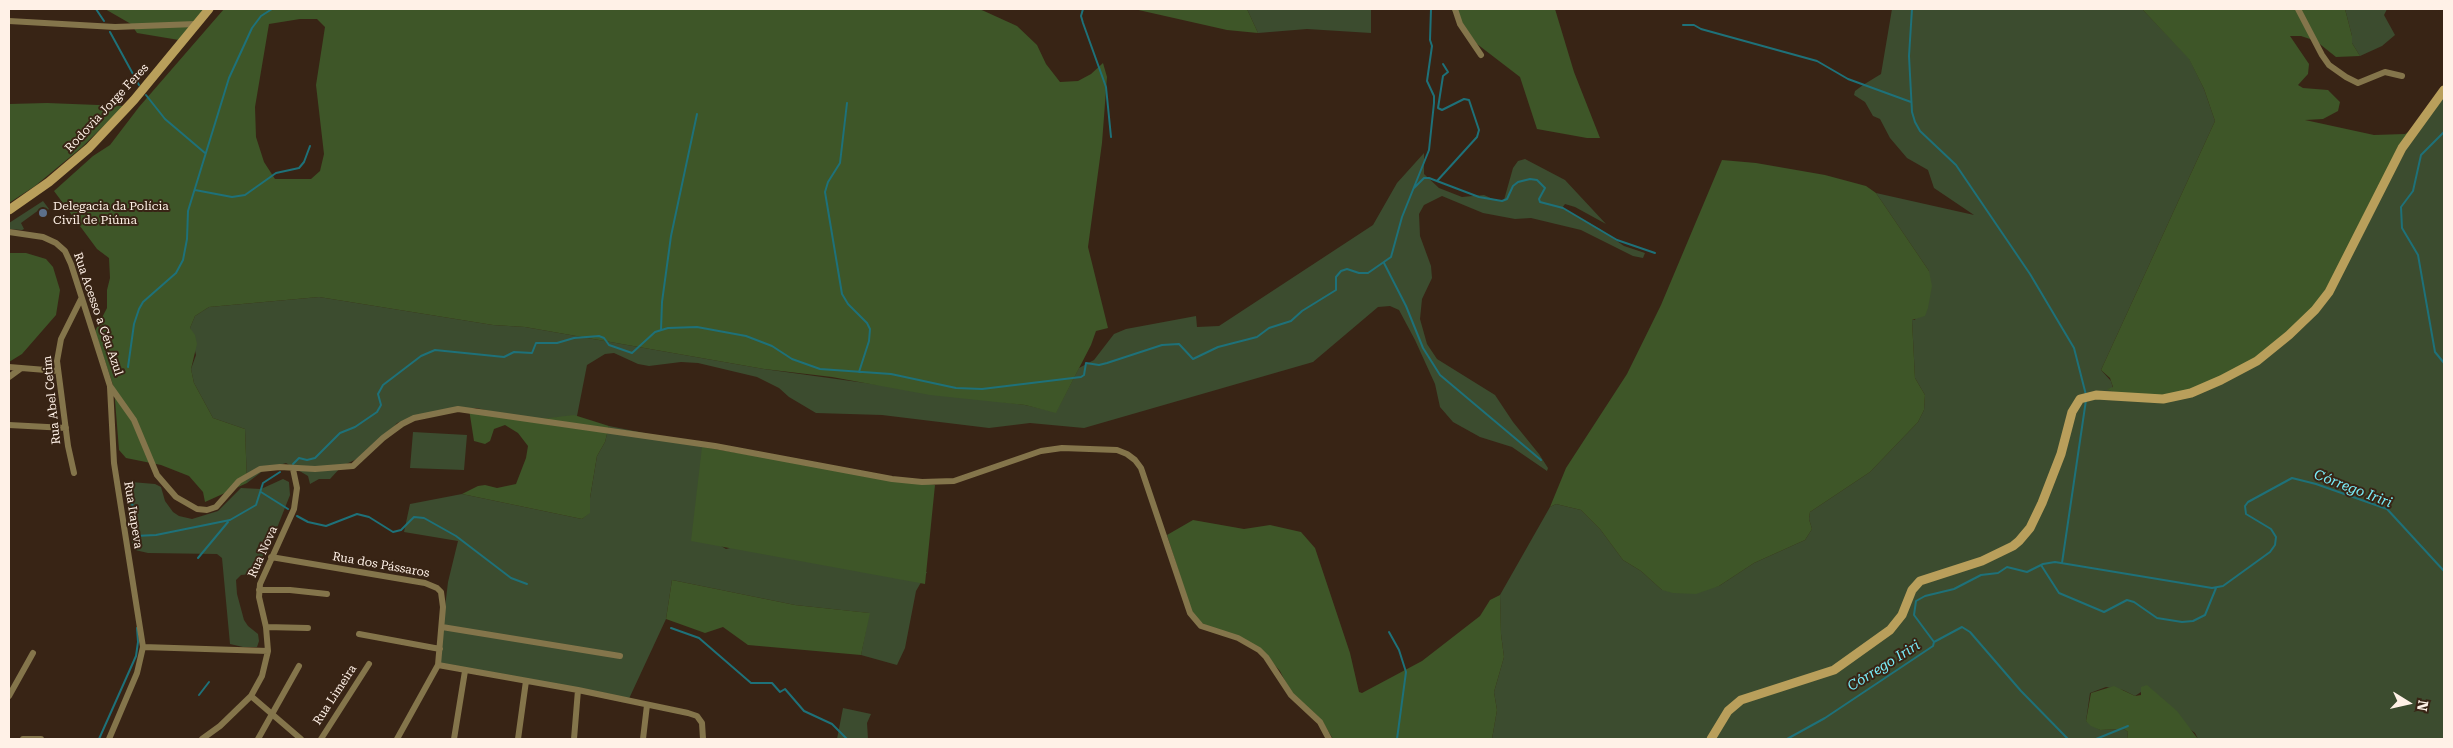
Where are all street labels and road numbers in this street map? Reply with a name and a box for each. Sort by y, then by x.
street label: Rodovia Jorge Feres [62,61,152,155]
street label: Rua Acesso a Céu Azul [70,251,126,377]
street label: Rua Abel Cetim [40,355,64,445]
street label: Rua Itapeva [121,480,145,550]
street label: Rua Nova [245,524,281,580]
street label: Rua dos Pássaros [331,549,431,581]
street label: Rua Limeira [310,662,360,728]

